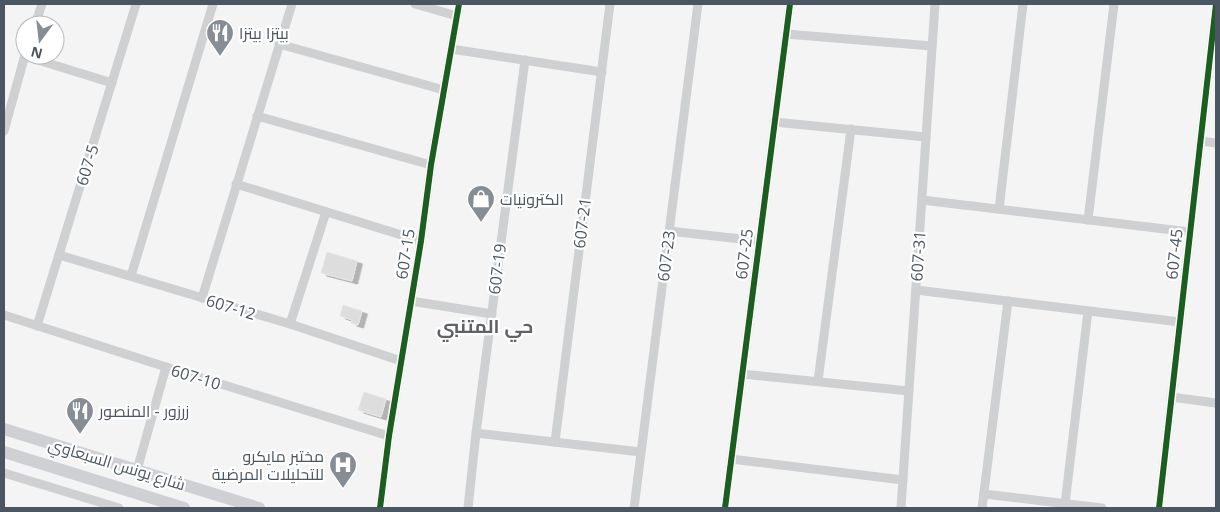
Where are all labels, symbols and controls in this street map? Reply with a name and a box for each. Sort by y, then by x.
north arrow [15,15,65,65]
restaurant icon: بيتزا بيتزا [205,18,235,57]
place label: بيتزا بيتزا [239,22,289,44]
text: N [29,42,44,64]
street label: 607-5 [70,142,104,188]
shop icon: الكترونيات [466,184,496,223]
place label: الكترونيات [500,188,564,210]
street label: 607-21 [568,196,596,250]
street label: 607-15 [390,227,420,281]
street label: 607-25 [730,227,758,281]
street label: 607-45 [1160,228,1188,280]
street label: 607-23 [652,229,680,283]
street label: 607-31 [905,230,931,282]
street label: 607-19 [483,242,511,296]
street label: 607-12 [203,289,259,325]
district label: حي المتنبي [437,313,533,342]
street label: 607-10 [168,359,224,395]
restaurant icon: زرزور - المنصور [65,396,95,435]
place label: زرزور - المنصور [98,400,189,422]
street label: شارع يونس السبعاوي [45,433,188,498]
place label: مختبر مايكرو للتحليلات المرضية [212,445,324,485]
hospital icon: مختبر مايكرو للتحليلات المرضية [328,450,358,489]

